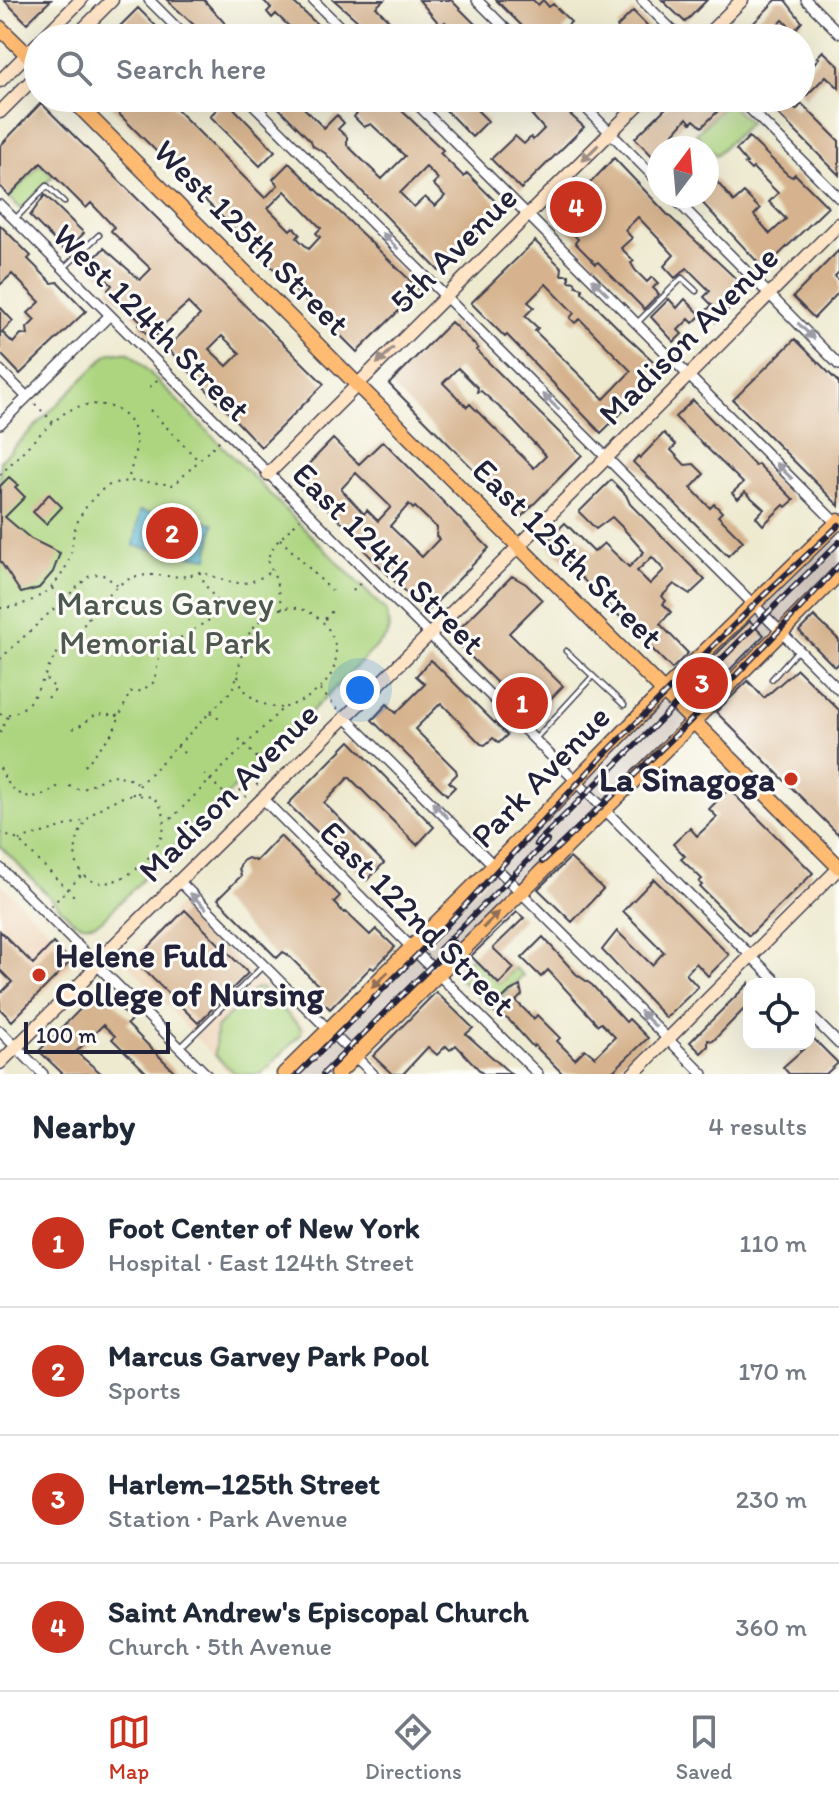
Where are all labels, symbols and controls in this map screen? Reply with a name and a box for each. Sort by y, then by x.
search box [24,24,815,112]
icon: search [52,46,96,90]
text: Search here [116,50,266,87]
street label: West 125th Street [145,131,358,344]
north arrow [647,136,719,208]
one-way arrow [581,143,599,162]
street label: 5th Avenue [381,177,526,322]
pin: 4 [550,177,602,237]
street label: West 124th Street [44,215,259,430]
one-way arrow [381,232,400,251]
street label: Madison Avenue [590,237,787,434]
one-way arrow [591,278,610,297]
one-way arrow [796,322,815,340]
one-way arrow [376,346,395,365]
one-way arrow [542,393,560,412]
street label: East 125th Street [464,450,671,657]
street label: East 124th Street [284,454,493,663]
one-way arrow [775,462,794,481]
pin: 2 [146,503,198,563]
park label: Marcus Garvey Memorial Park [56,583,274,663]
pin: 3 [676,653,728,713]
your location [340,670,380,710]
pin: 1 [496,673,548,733]
street label: Madison Avenue [130,694,327,891]
street label: Park Avenue [462,696,618,856]
place label: La Sinagoga [599,759,775,800]
marker: La Sinagoga [782,770,800,788]
one-way arrow [431,801,449,820]
street label: East 122nd Street [311,812,524,1025]
one-way arrow [189,892,208,910]
one-way arrow [481,911,500,930]
place label: Helene Fuld College of Nursing [55,935,324,1015]
marker: Helene Fuld College of Nursing [30,966,48,984]
one-way arrow [371,970,390,988]
map controls [743,978,815,1050]
button: locate [743,978,815,1050]
one-way arrow [639,1010,658,1029]
scale bar [24,1018,170,1054]
text: 100 m [36,1022,97,1049]
text: Nearby [32,1106,135,1147]
text: 4 results [708,1110,807,1142]
text: Foot Center of New York [108,1209,420,1246]
text: 1 [52,1227,64,1259]
text: 110 m [739,1227,807,1259]
text: Hospital · East 124th Street [108,1246,414,1278]
text: Marcus Garvey Park Pool [108,1337,429,1374]
text: 2 [51,1355,65,1387]
text: 170 m [738,1355,807,1387]
text: Sports [108,1374,181,1406]
text: Harlem–125th Street [108,1465,380,1502]
text: 3 [51,1483,65,1515]
text: 230 m [735,1483,807,1515]
text: Station · Park Avenue [108,1502,348,1534]
text: Saint Andrew's Episcopal Church [108,1593,529,1630]
text: 4 [50,1611,66,1643]
text: 360 m [735,1611,807,1643]
text: Church · 5th Avenue [108,1630,332,1662]
tab: Map [107,1710,151,1785]
tab: Directions [365,1710,462,1785]
tab: Saved [676,1710,732,1785]

